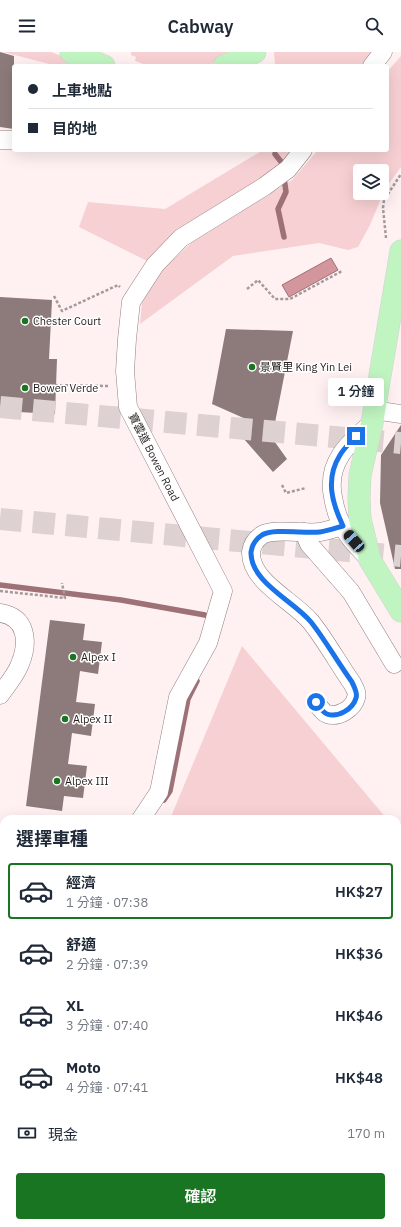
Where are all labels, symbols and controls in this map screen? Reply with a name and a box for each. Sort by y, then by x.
icon: menu [16,15,38,37]
text: Cabway [167,15,234,38]
icon: search [363,15,385,37]
text: 上車地點 [52,81,112,100]
text: 目的地 [52,119,97,138]
map controls [353,164,389,200]
button: layers [353,164,389,200]
place label: Chester Court [33,314,101,328]
marker: Chester Court [20,316,30,326]
place label: 景賢里 King Yin Lei [260,360,352,374]
marker: 景賢里 King Yin Lei [247,362,257,372]
callout: 1 分鐘 [328,378,384,406]
place label: Bowen Verde [33,381,98,395]
marker: Bowen Verde [20,383,30,393]
text: 1 分鐘 [338,383,374,400]
street label: 寶雲道 Bowen Road [126,410,182,504]
route end [347,427,365,445]
car [342,528,366,554]
place label: Alpex I [81,650,116,664]
marker: Alpex I [68,652,78,662]
route start [307,693,325,711]
place label: Alpex II [73,712,112,726]
marker: Alpex II [60,714,70,724]
place label: Alpex III [65,774,109,788]
marker: Alpex III [52,776,62,786]
text: 選擇車種 [16,827,88,850]
icon: car [18,873,54,909]
text: 經濟 [66,873,96,892]
text: HK$27 [335,882,383,901]
text: 1 分鐘 · 07:38 [66,894,148,911]
icon: car [18,935,54,971]
text: 舒適 [66,935,96,954]
text: HK$36 [335,944,383,963]
text: 2 分鐘 · 07:39 [66,956,148,973]
text: XL [66,996,84,1015]
icon: car [18,997,54,1033]
text: HK$46 [335,1006,383,1025]
text: 3 分鐘 · 07:40 [66,1017,148,1034]
text: Moto [66,1058,101,1077]
icon: car [18,1059,54,1095]
text: HK$48 [335,1068,383,1087]
text: 4 分鐘 · 07:41 [66,1079,148,1096]
icon: cash [16,1122,38,1144]
text: 現金 [48,1125,78,1144]
text: 170 m [347,1125,385,1142]
button: 確認 [16,1173,385,1219]

